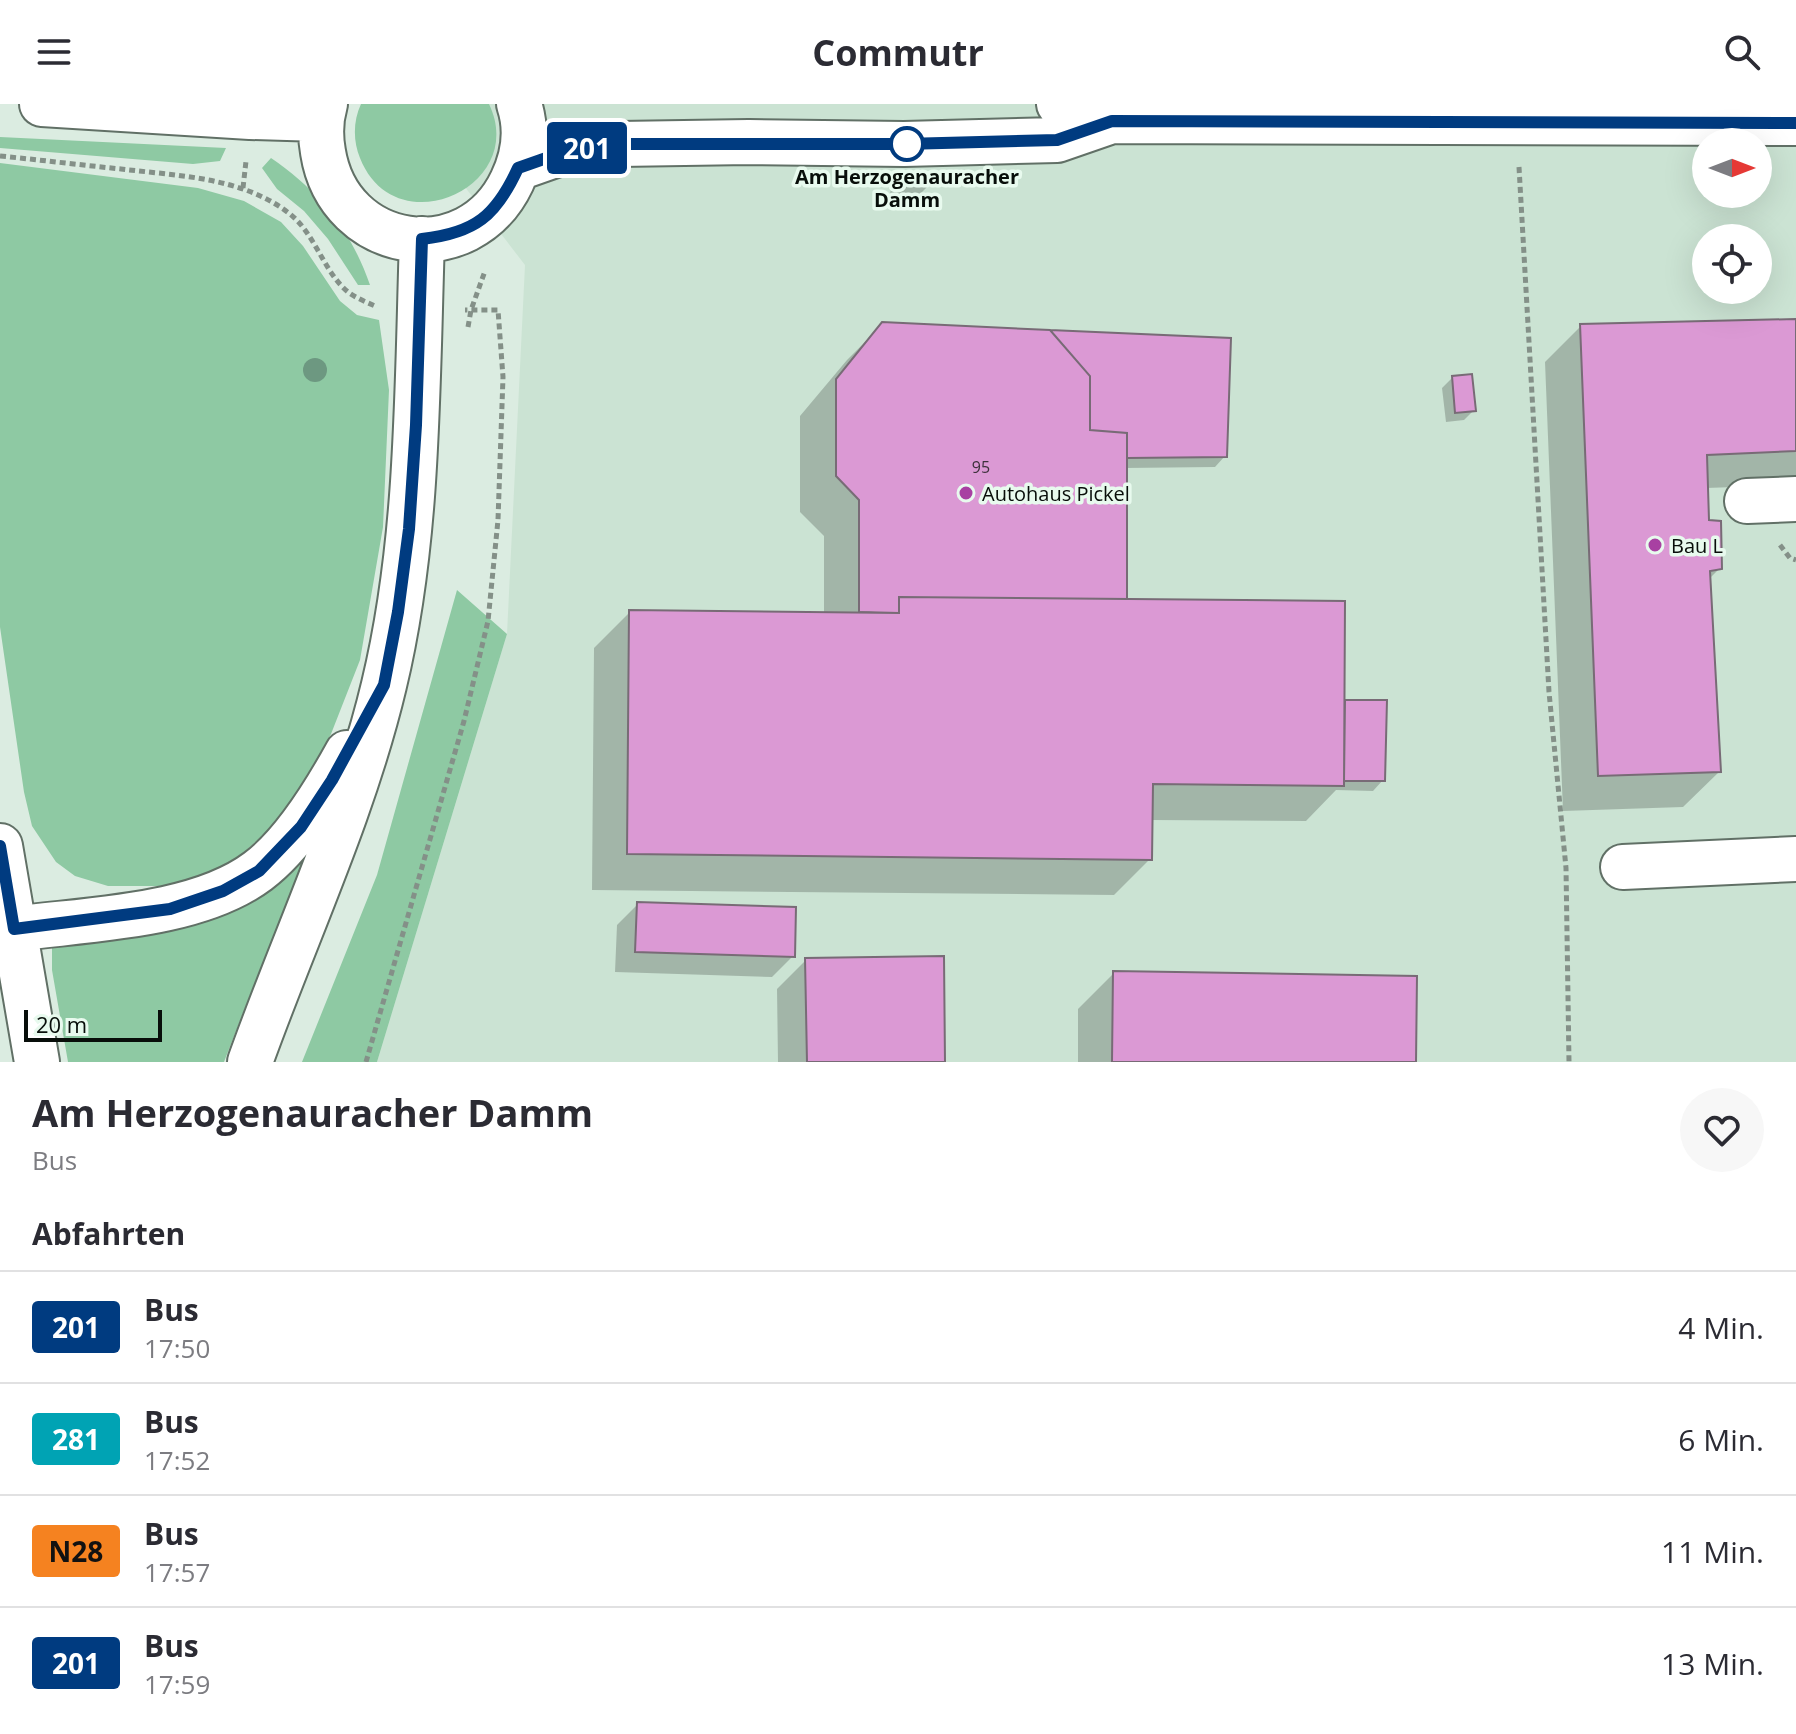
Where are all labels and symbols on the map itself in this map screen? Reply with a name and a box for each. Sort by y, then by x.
line badge: 201 [541,122,633,174]
marker: Am Herzogenauracher Damm [890,127,924,161]
north arrow [1692,128,1772,208]
place label: Am Herzogenauracher Damm [795,163,1019,213]
house number: 95 [972,456,990,478]
place label: Autohaus Pickel [982,480,1130,507]
marker: Autohaus Pickel [957,484,975,502]
place label: Bau L [1671,532,1723,559]
marker: Bau L [1646,536,1664,554]
scale bar [24,1006,162,1042]

